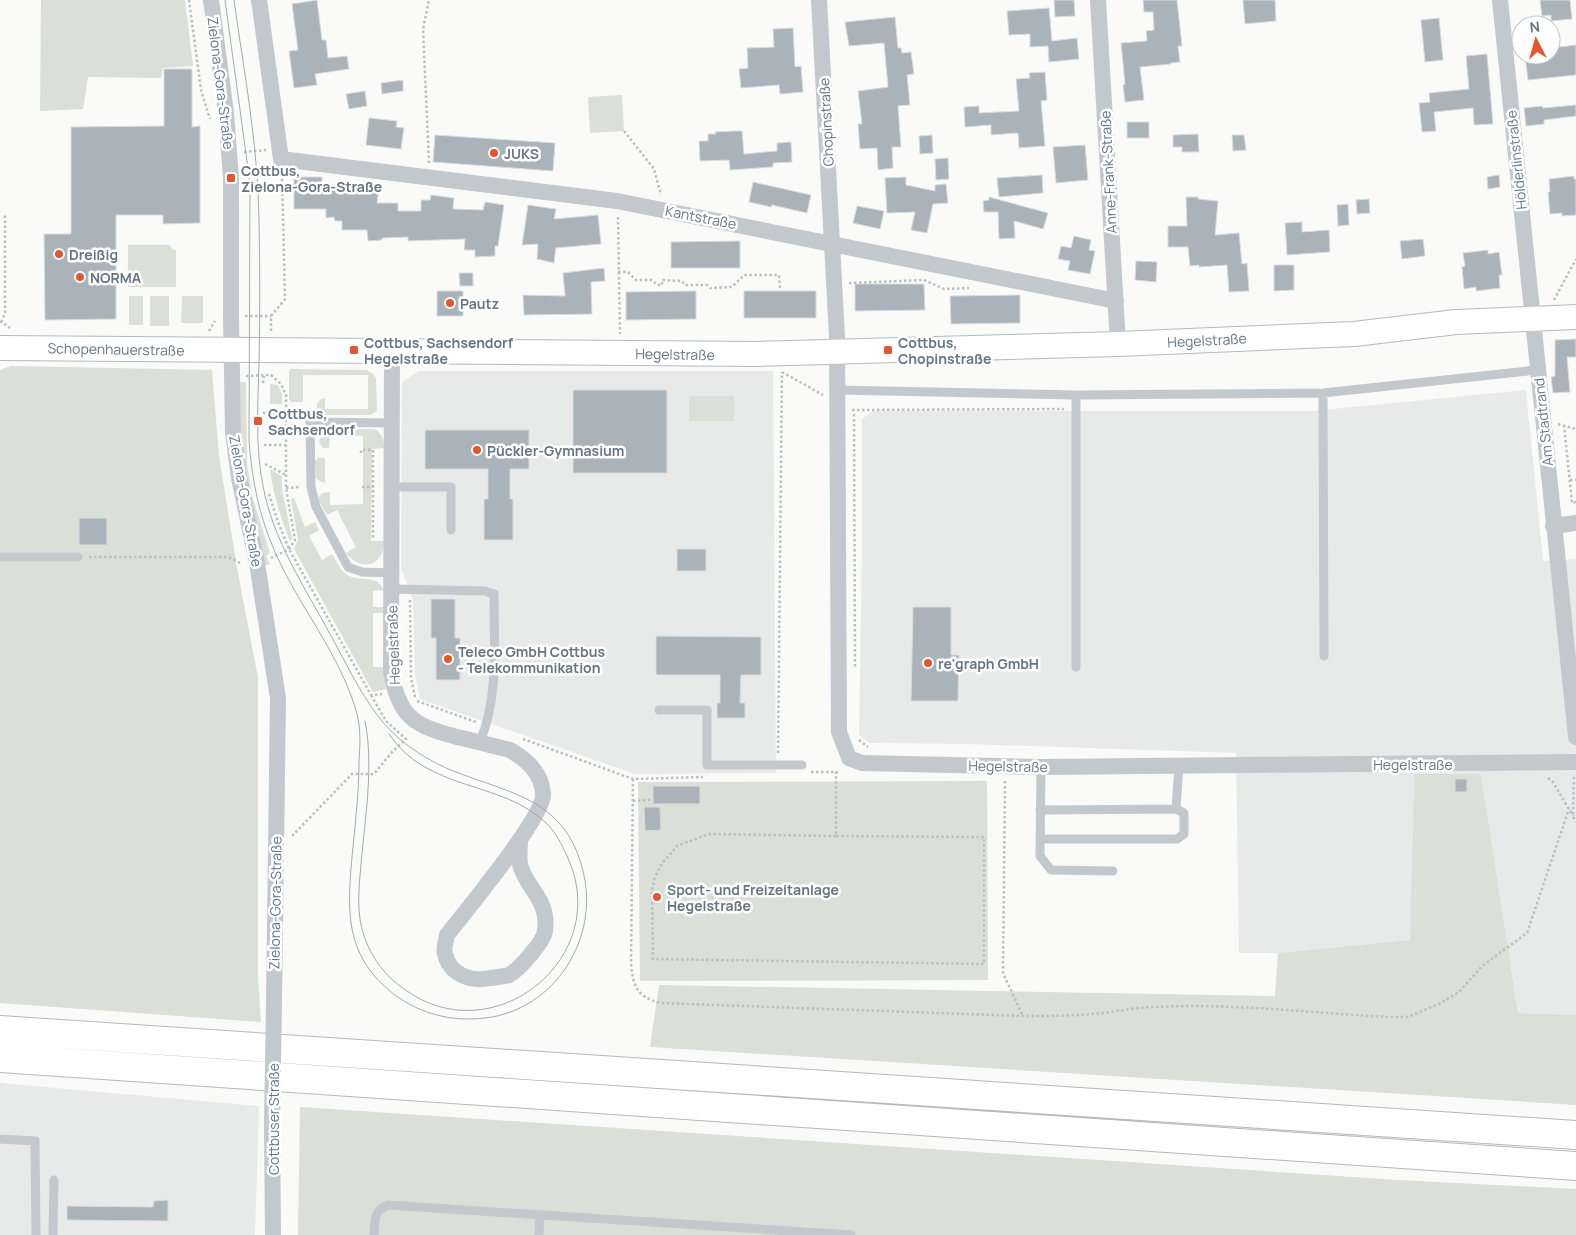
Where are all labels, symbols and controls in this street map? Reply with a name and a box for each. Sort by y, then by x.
north arrow [1511,15,1561,65]
street label: Zielona-Gora-Straße [203,16,239,150]
text: N [1529,17,1541,37]
street label: Chopinstraße [814,77,838,167]
street label: Hölderlinstraße [1501,109,1531,211]
street label: Anne-Frank-Straße [1095,110,1121,234]
place label: JUKS [504,144,539,163]
marker: JUKS [488,147,500,159]
place label: Cottbus, Zielona-Gora-Straße [241,161,382,196]
marker: Cottbus, Zielona-Gora-Straße [225,172,237,184]
street label: Kantstraße [664,201,738,233]
place label: Dreißig [69,245,118,264]
marker: Dreißig [53,248,65,260]
place label: NORMA [90,268,142,287]
marker: NORMA [74,271,86,283]
place label: Pautz [460,294,499,313]
marker: Pautz [444,297,456,309]
street label: Hegelstraße [1167,328,1247,352]
place label: Cottbus, Sachsendorf Hegelstraße [364,333,514,368]
place label: Cottbus, Chopinstraße [898,333,991,368]
street label: Schopenhauerstraße [47,338,185,360]
marker: Cottbus, Sachsendorf Hegelstraße [348,344,360,356]
street label: Hegelstraße [635,344,715,364]
marker: Cottbus, Chopinstraße [882,344,894,356]
street label: Am Stadtrand [1529,377,1557,467]
place label: Cottbus, Sachsendorf [268,404,355,439]
marker: Cottbus, Sachsendorf [252,415,264,427]
street label: Zielona-Gora-Straße [225,434,267,568]
place label: Pückler-Gymnasium [487,441,624,460]
marker: Pückler-Gymnasium [471,444,483,456]
street label: Hegelstraße [382,605,404,685]
place label: Teleco GmbH Cottbus - Telekommunikation [458,642,605,677]
marker: Teleco GmbH Cottbus - Telekommunikation [442,653,454,665]
place label: re'graph GmbH [938,654,1039,673]
marker: re'graph GmbH [922,657,934,669]
street label: Hegelstraße [1373,755,1453,774]
street label: Hegelstraße [968,756,1048,776]
street label: Zielona-Gora-Straße [264,836,286,970]
place label: Sport- und Freizeitanlage Hegelstraße [667,880,839,915]
marker: Sport- und Freizeitanlage Hegelstraße [651,891,663,903]
street label: Cottbuser Straße [264,1063,283,1175]

